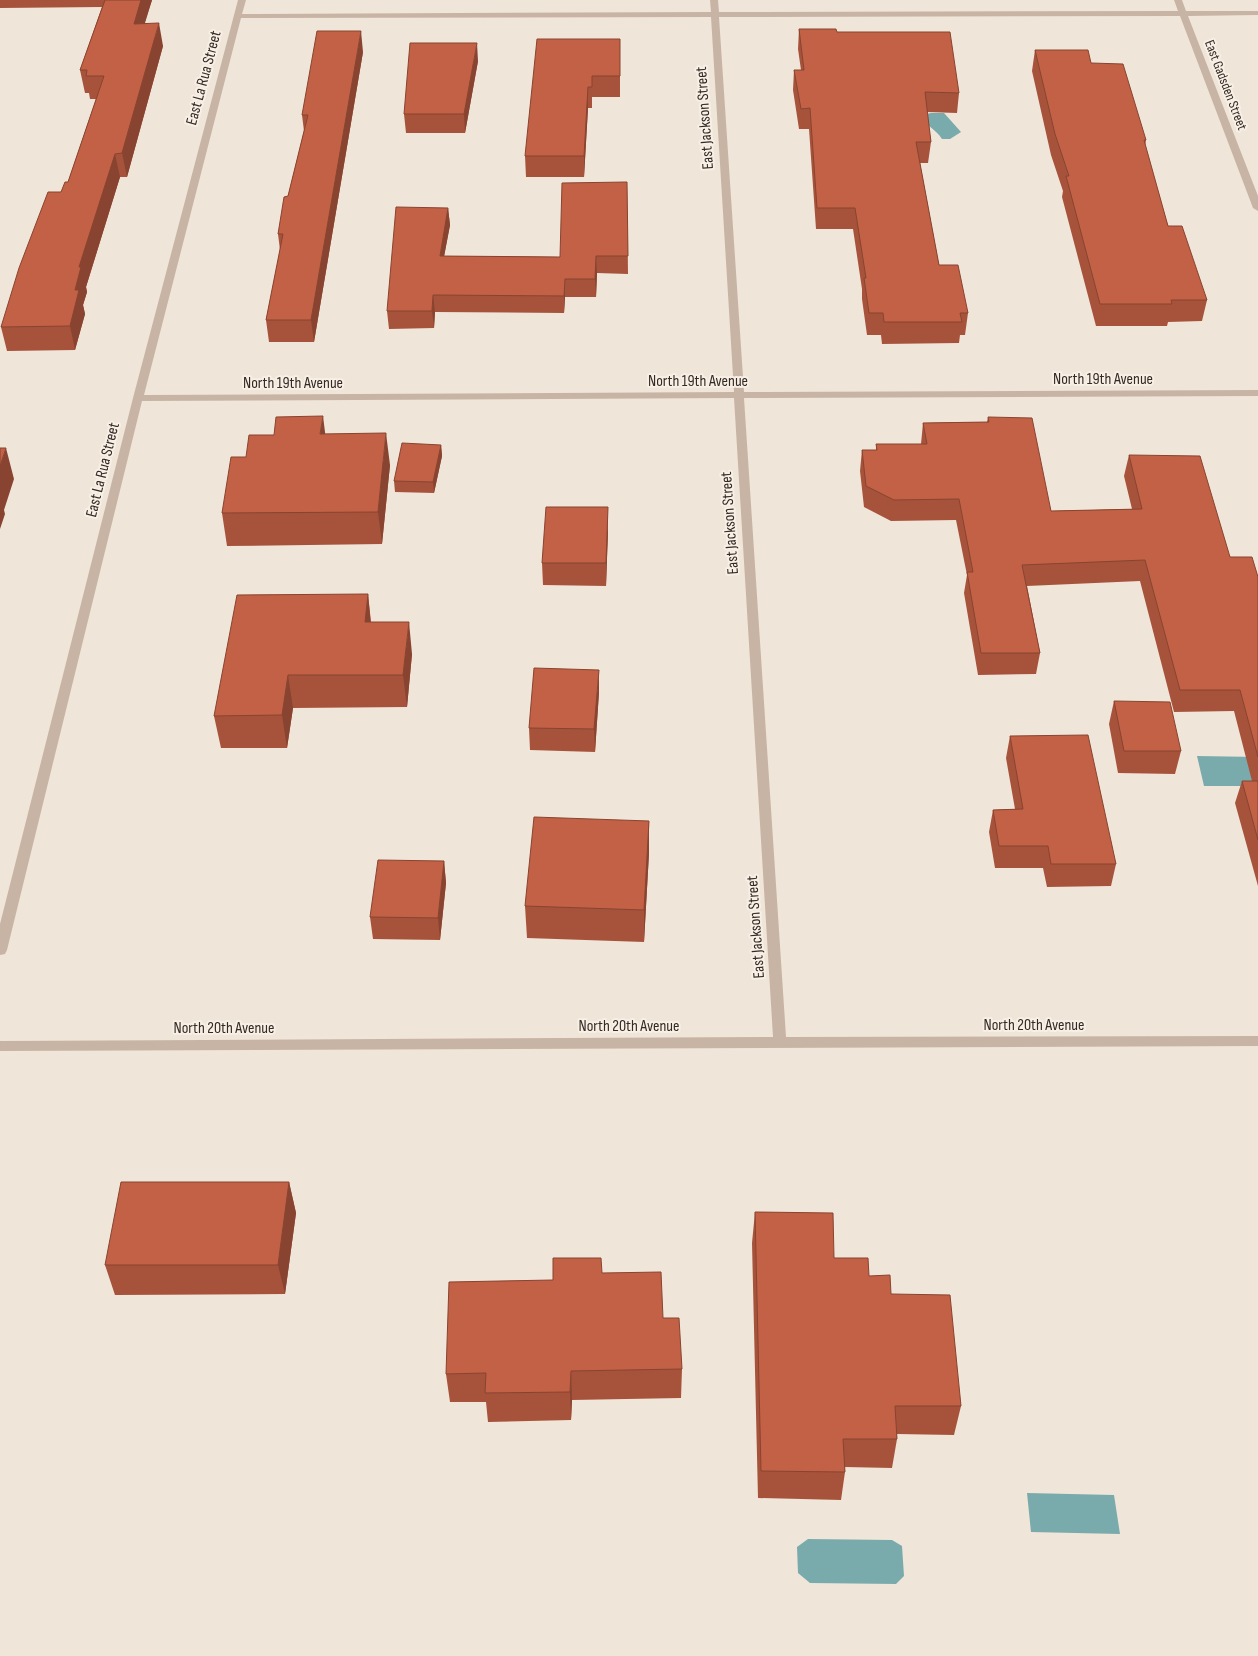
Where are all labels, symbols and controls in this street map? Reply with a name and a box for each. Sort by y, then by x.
street label: East La Rua Street [182,29,226,127]
street label: East Gadsden Street [1201,38,1251,132]
street label: East Jackson Street [692,66,718,170]
street label: North 19th Avenue [1053,370,1153,389]
street label: North 19th Avenue [648,372,748,391]
street label: North 19th Avenue [243,374,343,393]
street label: East La Rua Street [82,421,124,519]
street label: East Jackson Street [717,471,743,575]
street label: East Jackson Street [743,875,769,979]
street label: North 20th Avenue [984,1016,1084,1035]
street label: North 20th Avenue [579,1017,679,1036]
street label: North 20th Avenue [174,1019,274,1038]

